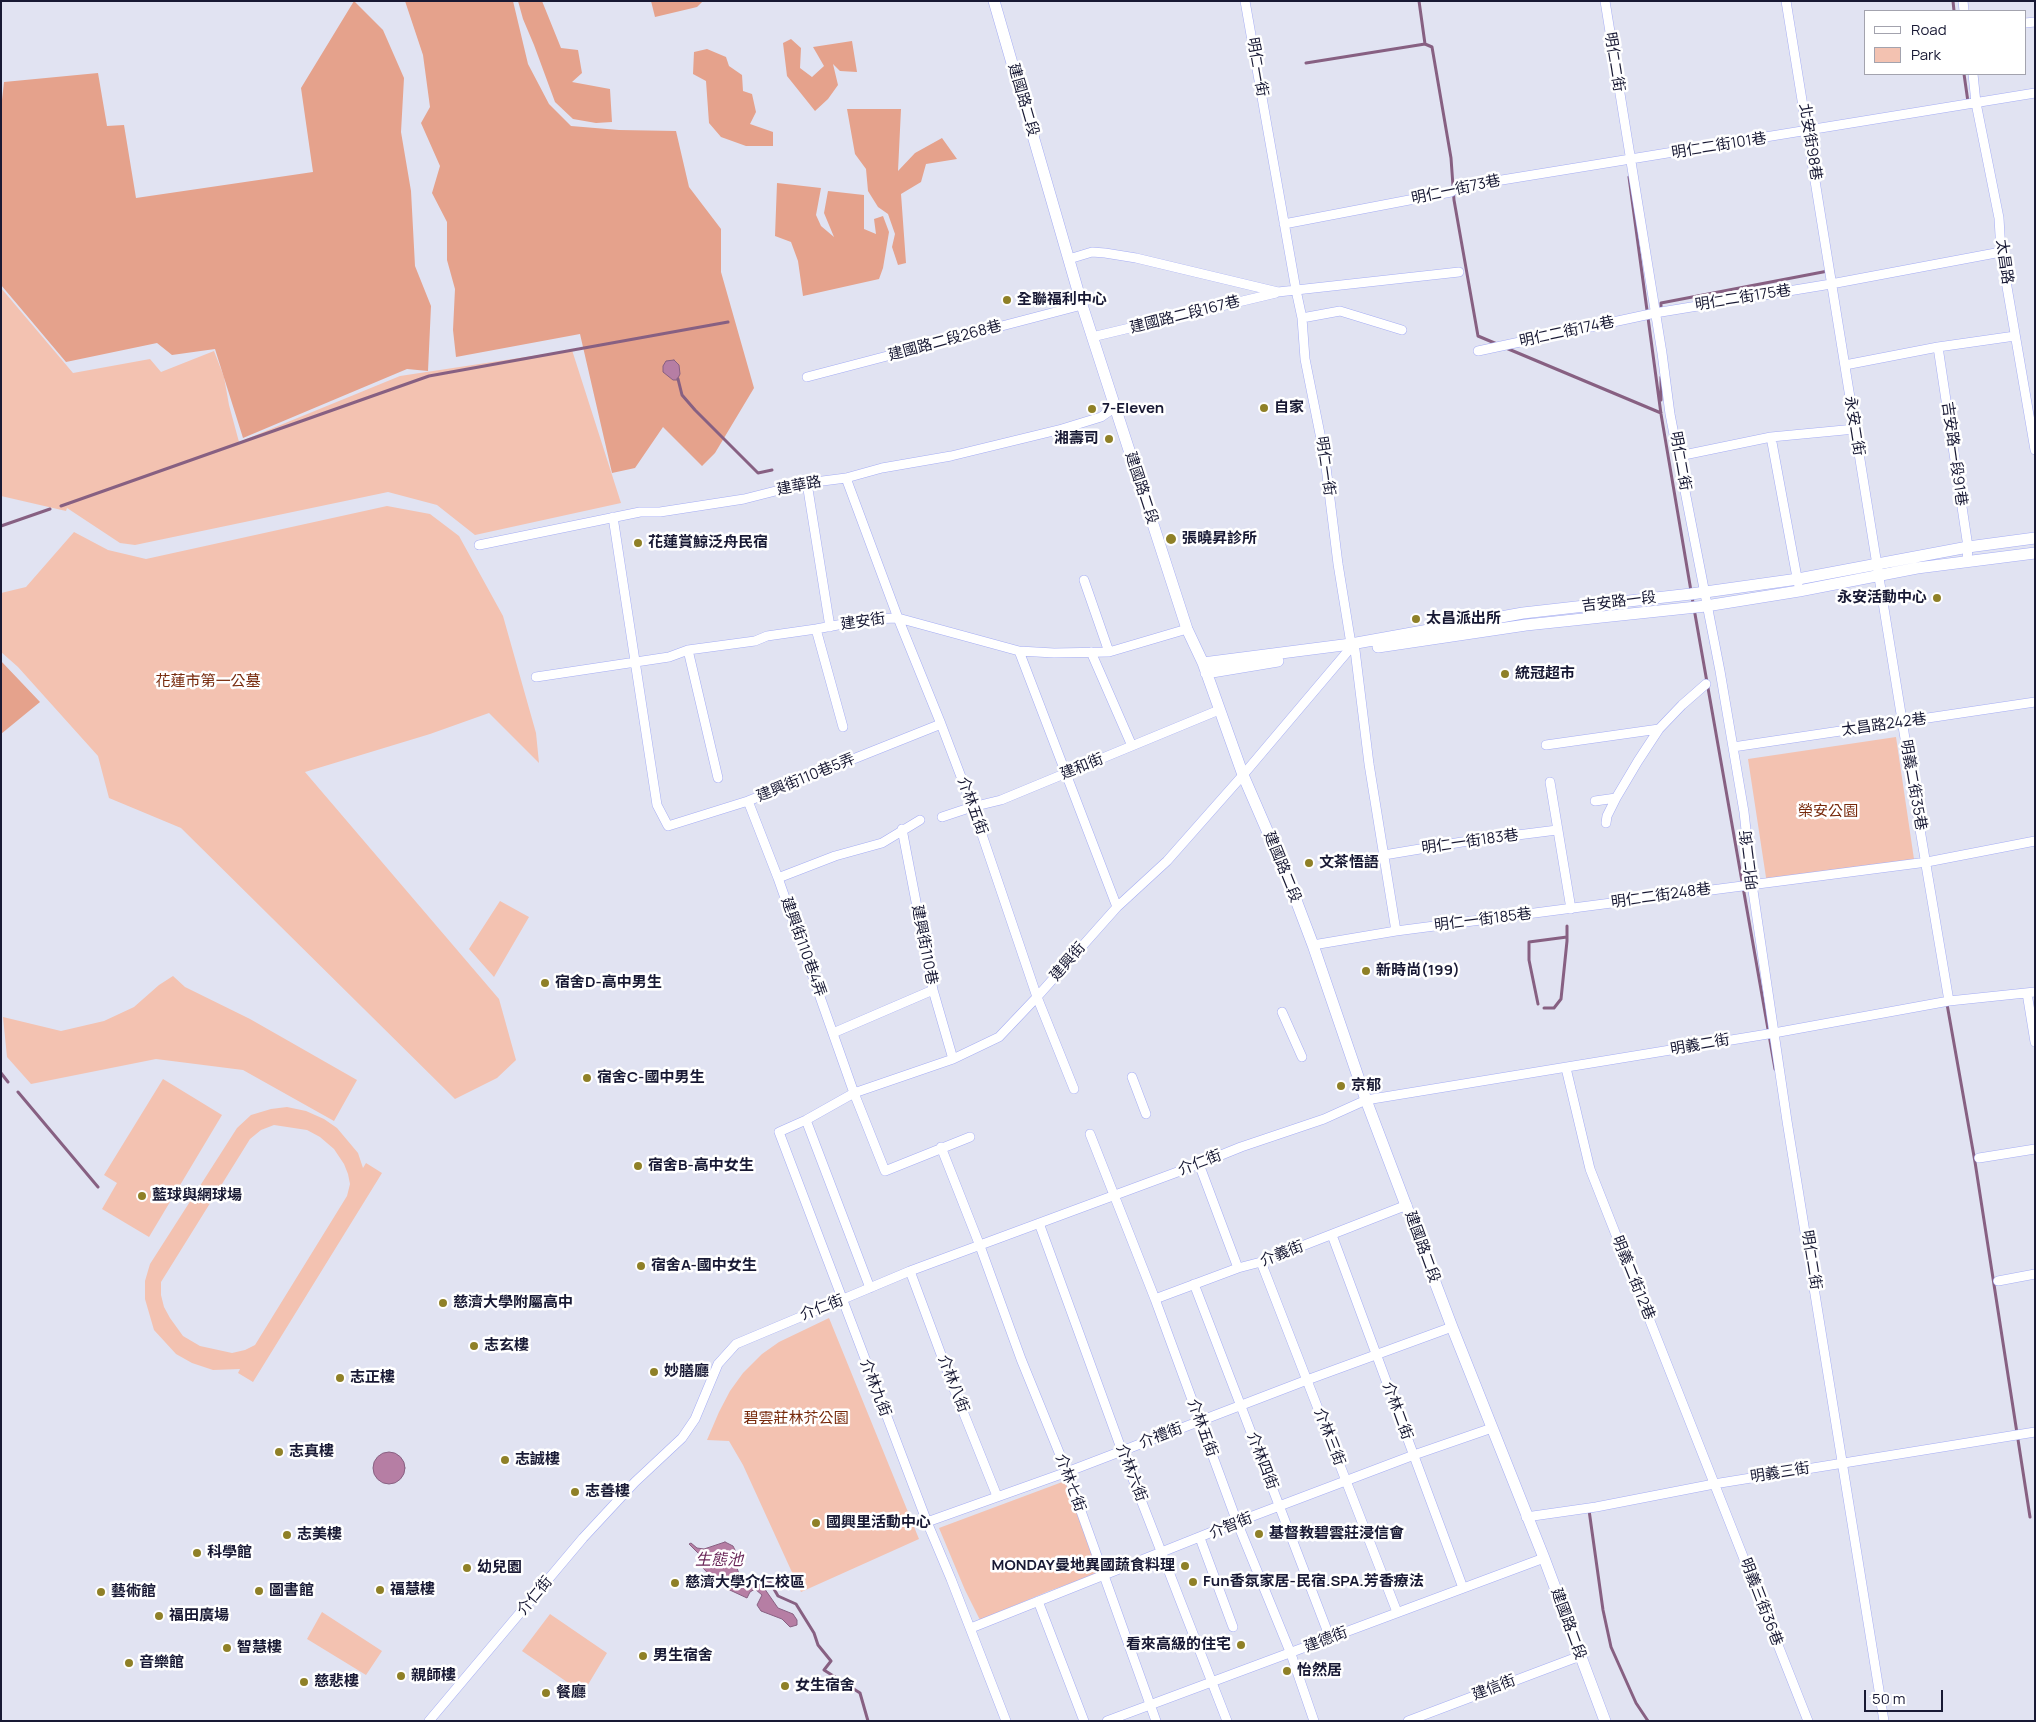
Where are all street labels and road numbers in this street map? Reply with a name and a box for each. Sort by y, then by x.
street label: 明仁二街 [1600,31,1628,93]
street label: 明仁一街 [1243,36,1271,98]
street label: 建國路二段 [1004,61,1042,139]
street label: 北安街98巷 [1795,102,1825,182]
street label: 明仁二街101巷 [1670,130,1768,162]
street label: 明仁一街73巷 [1410,172,1502,208]
street label: 太昌路 [1992,238,2016,286]
street label: 明仁二街175巷 [1694,282,1792,314]
street label: 建國路二段167巷 [1128,293,1242,337]
street label: 明仁二街174巷 [1518,313,1616,351]
street label: 建國路二段268巷 [886,317,1004,365]
street label: 永安二街 [1840,395,1868,457]
street label: 吉安路一段91巷 [1938,401,1970,507]
street label: 明仁二街 [1666,430,1694,492]
street label: 明仁一街 [1312,435,1338,497]
street label: 建國路二段 [1121,450,1161,526]
street label: 建華路 [775,473,823,499]
street label: 吉安路一段 [1581,588,1657,616]
street label: 建安街 [839,610,887,634]
street label: 太昌路242巷 [1840,710,1928,740]
street label: 明義二街35巷 [1896,738,1930,832]
street label: 建興街110巷5弄 [754,750,858,806]
street label: 建和街 [1058,750,1106,784]
street label: 介林五街 [953,775,991,837]
street label: 明仁一街183巷 [1420,826,1520,858]
street label: 建國路二段 [1260,829,1304,905]
street label: 明仁二街 [1737,829,1763,891]
street label: 明仁二街248巷 [1610,880,1712,912]
street label: 建興街110巷4弄 [777,895,829,999]
street label: 建興街110巷 [907,904,941,986]
street label: 明仁一街185巷 [1433,905,1533,935]
street label: 建興街 [1046,939,1090,985]
street label: 明義二街 [1669,1031,1731,1059]
street label: 介仁街 [1176,1147,1224,1179]
street label: 建國路二段 [1401,1209,1443,1285]
street label: 明仁二街 [1797,1229,1825,1291]
street label: 明義二街12巷 [1608,1233,1658,1323]
street label: 介義街 [1258,1238,1306,1270]
street label: 介仁街 [798,1292,846,1324]
street label: 介林八街 [934,1353,972,1415]
street label: 介林九街 [856,1357,894,1419]
street label: 介林二街 [1378,1380,1416,1442]
street label: 介林五街 [1183,1397,1221,1459]
street label: 介林三街 [1310,1406,1348,1468]
street label: 介禮街 [1137,1420,1185,1452]
street label: 介林四街 [1243,1430,1281,1492]
street label: 介林六街 [1112,1442,1150,1504]
street label: 介林七街 [1051,1452,1089,1514]
street label: 明義三街 [1749,1459,1811,1487]
street label: 介智街 [1207,1509,1255,1543]
street label: 明義三街36巷 [1736,1556,1786,1648]
street label: 介仁街 [514,1573,556,1619]
street label: 建國路二段 [1547,1586,1589,1662]
street label: 建德街 [1302,1624,1350,1656]
street label: 建信街 [1470,1672,1518,1704]

